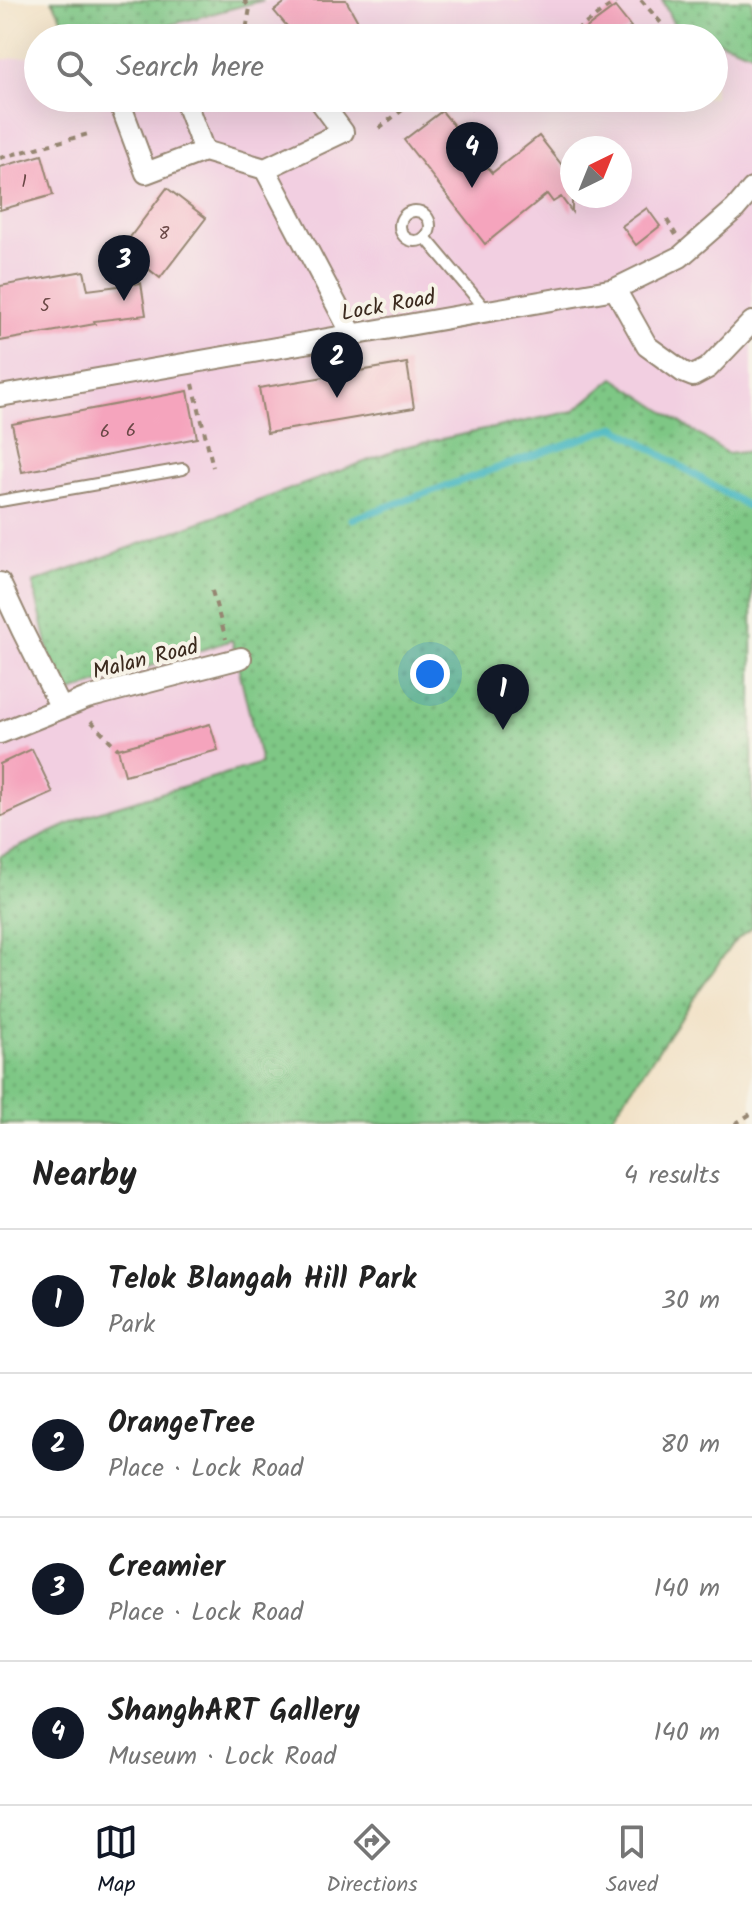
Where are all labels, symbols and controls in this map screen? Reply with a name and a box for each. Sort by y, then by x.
search box [24,24,728,112]
text: Search here [116,44,264,92]
icon: search [52,46,96,90]
pin: 4 [446,122,498,188]
north arrow [560,136,632,208]
house number: 1 [21,168,27,197]
house number: 8 [159,220,170,249]
pin: 3 [98,235,150,301]
street label: Lock Road [339,281,439,332]
house number: 5 [40,292,51,321]
pin: 2 [311,332,363,398]
house number: 6 [126,417,136,446]
house number: 6 [100,418,110,447]
street label: Malan Road [89,630,203,690]
your location [410,654,450,694]
pin: 1 [477,664,529,730]
text: Nearby [32,1149,137,1203]
text: 4 results [624,1155,720,1197]
text: Telok Blangah Hill Park [108,1256,416,1304]
text: 1 [54,1280,62,1322]
text: 30 m [661,1280,720,1322]
text: Park [108,1304,155,1346]
text: OrangeTree [108,1400,255,1448]
text: 2 [50,1424,66,1466]
text: 80 m [660,1424,720,1466]
text: Place · Lock Road [108,1448,303,1490]
text: Creamier [108,1544,225,1592]
text: 3 [51,1568,65,1610]
text: 140 m [653,1568,720,1610]
text: Place · Lock Road [108,1592,303,1634]
text: ShanghART Gallery [108,1688,360,1736]
text: 4 [51,1712,65,1754]
text: 140 m [653,1712,720,1754]
text: Museum · Lock Road [108,1736,336,1778]
tab: Map [94,1820,138,1903]
tab: Directions [326,1820,418,1903]
tab: Saved [606,1820,658,1903]

